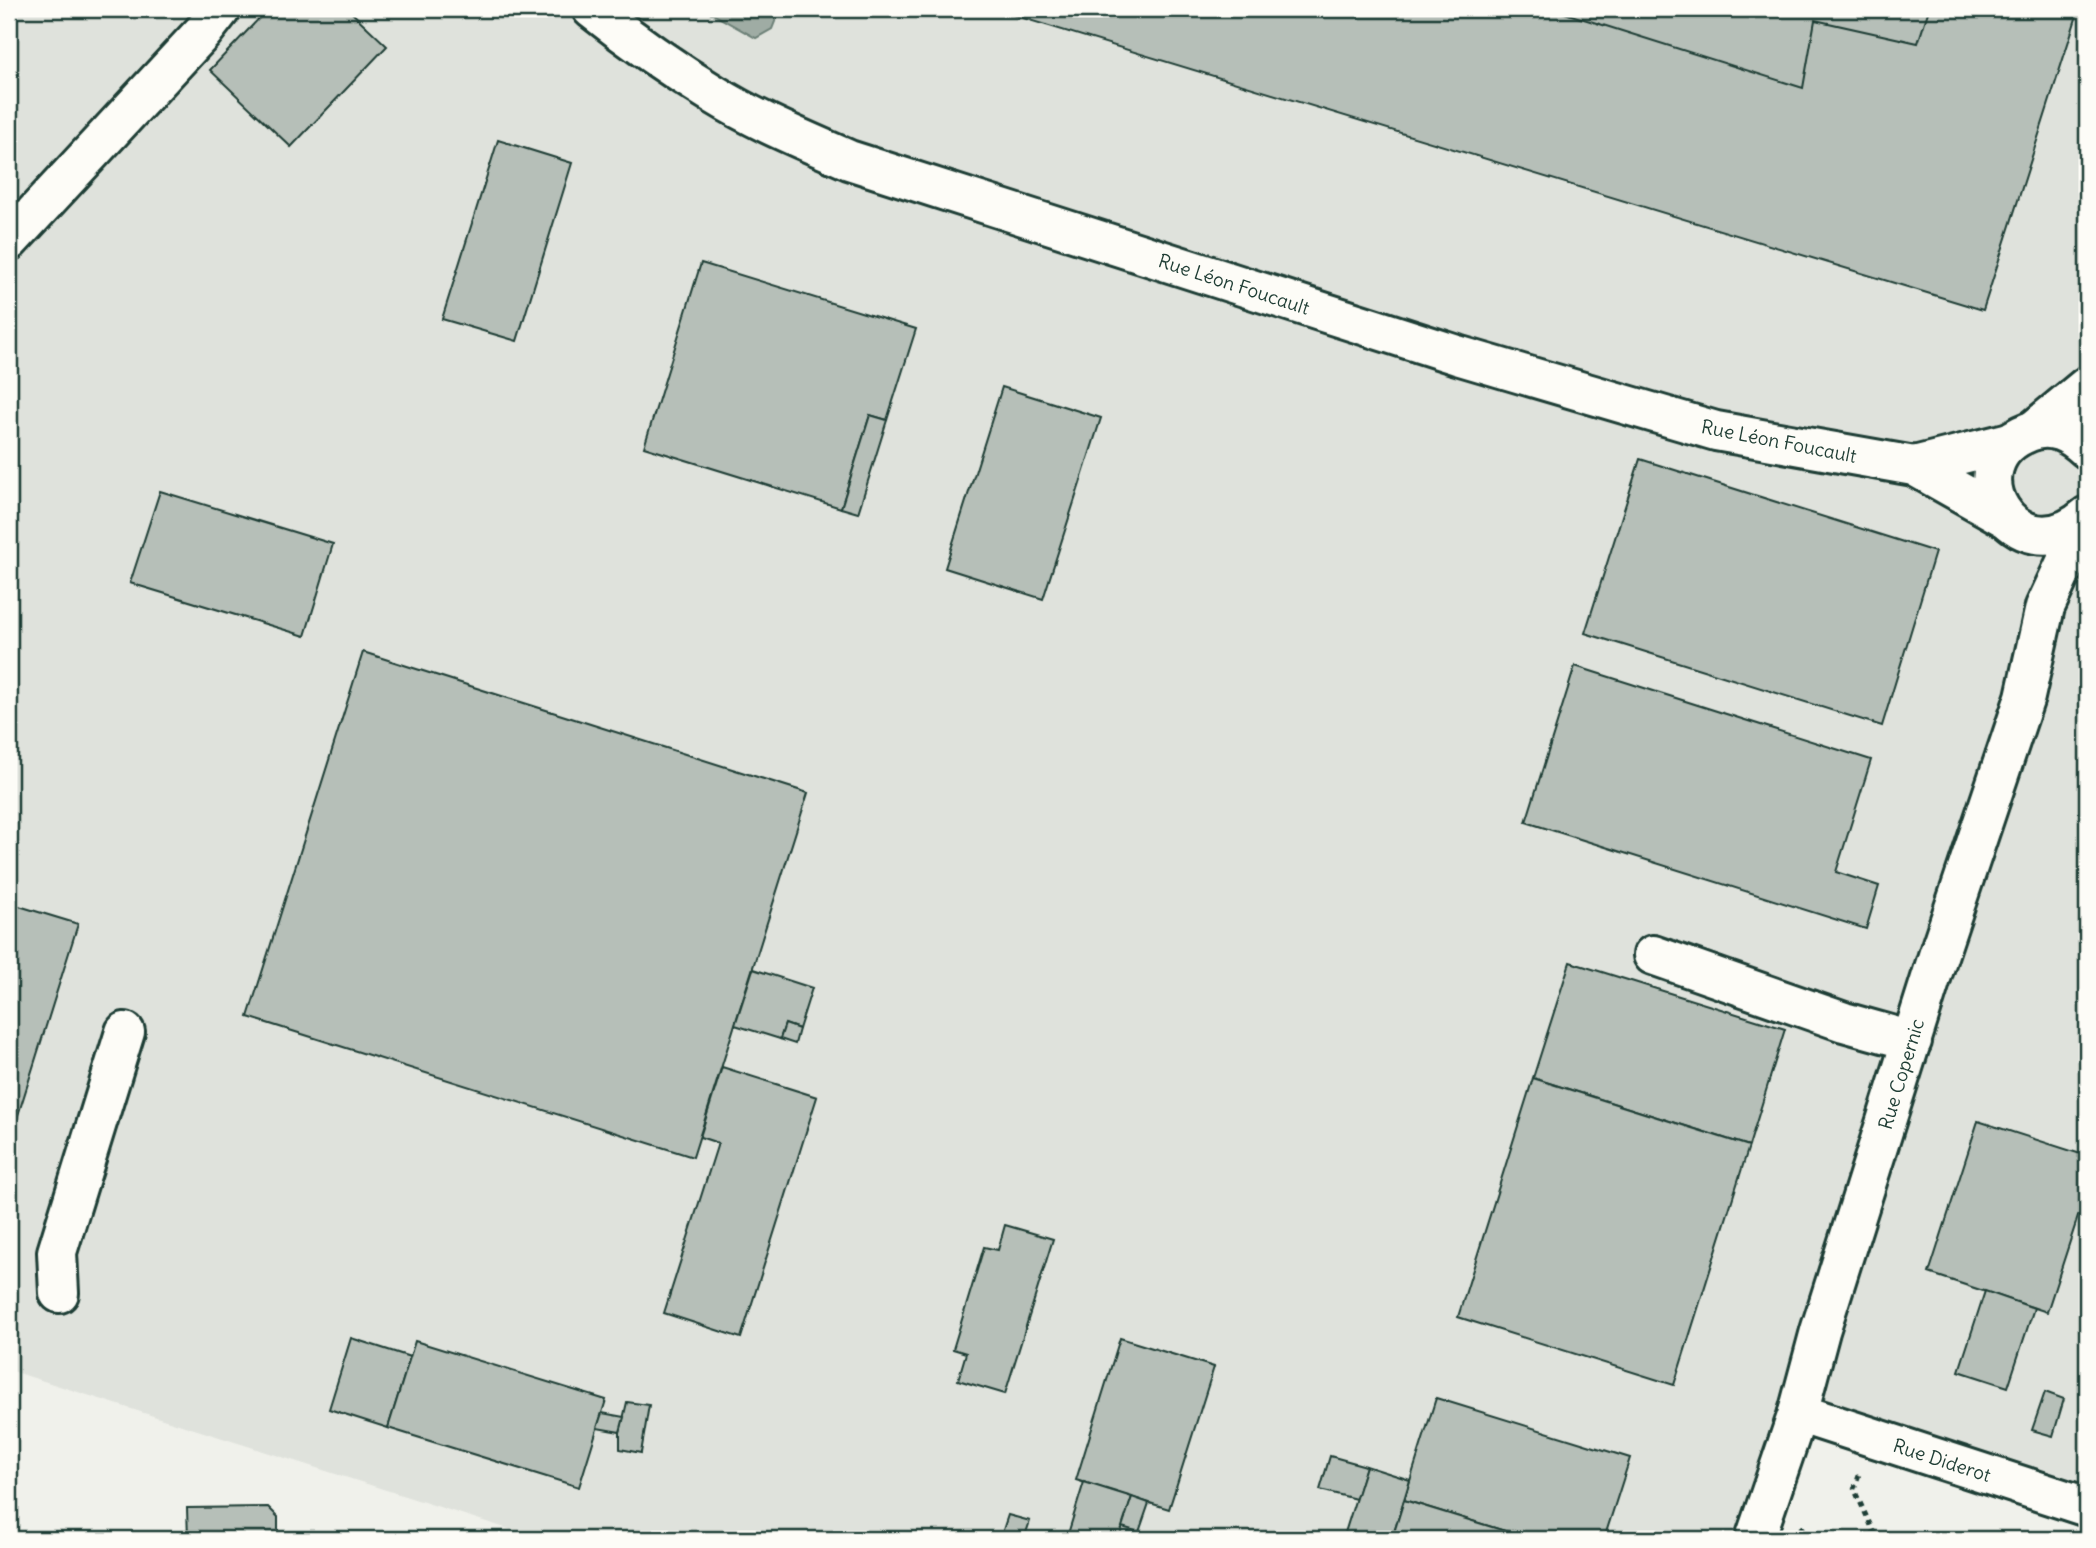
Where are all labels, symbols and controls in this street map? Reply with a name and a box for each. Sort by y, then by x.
street label: Rue Léon Foucault [1155,248,1313,320]
street label: Rue Léon Foucault [1699,414,1859,468]
street label: Rue Copernic [1873,1016,1929,1132]
street label: Rue Diderot [1890,1433,1994,1487]

